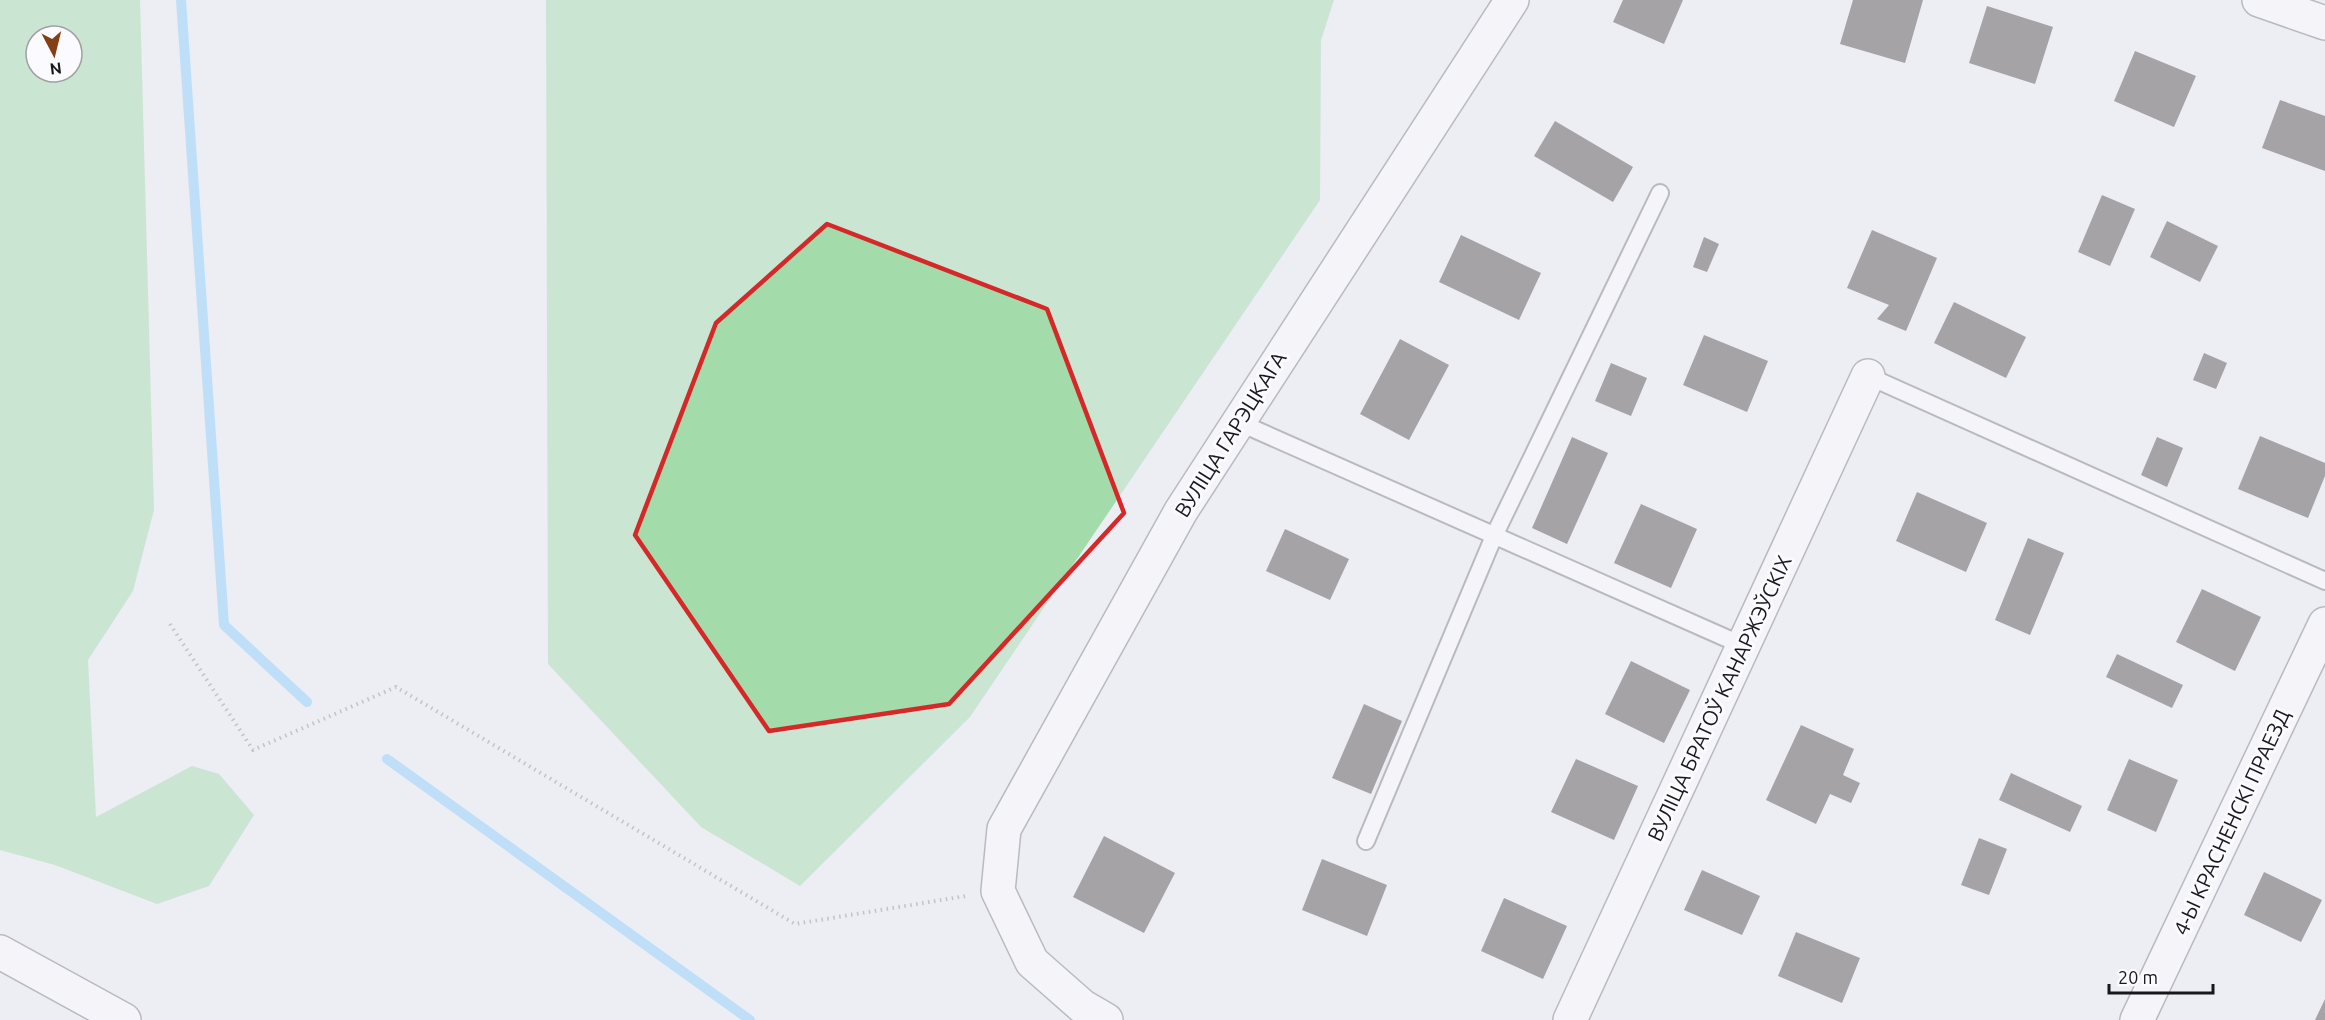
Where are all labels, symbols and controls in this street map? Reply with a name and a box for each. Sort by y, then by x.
north arrow [24,24,84,84]
text: N [49,59,63,79]
street label: ВУЛІЦА ГАРЭЦКАГА [1169,346,1291,521]
street label: ВУЛІЦА БРАТОЎ КАНАРЖЭЎСКІХ [1642,551,1796,845]
street label: 4-Ы КРАСНЕНСКІ ПРАЕЗД [2168,705,2294,939]
scale bar [2109,957,2212,995]
text: 20 m [2118,967,2158,987]

